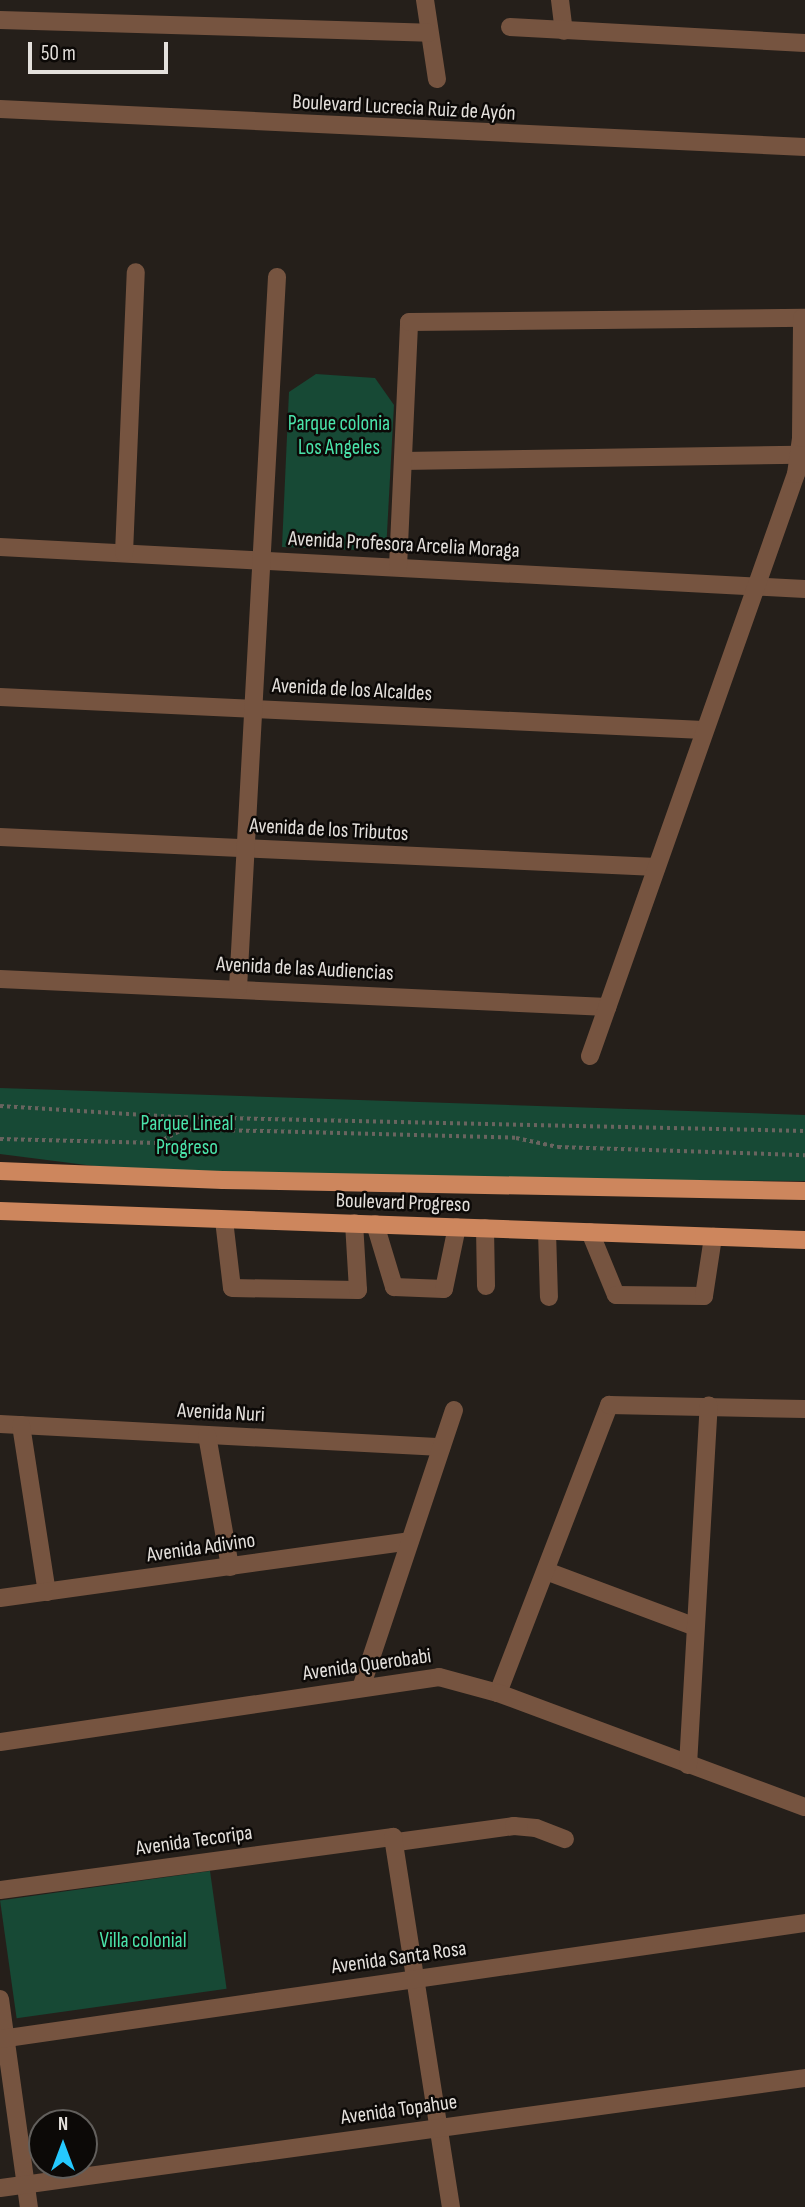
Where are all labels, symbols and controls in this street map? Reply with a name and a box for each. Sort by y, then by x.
scale bar [32,28,172,72]
text: 50 m [41,41,76,66]
street label: Boulevard Lucrecia Ruiz de Ayón [292,90,516,126]
park label: Parque colonia Los Angeles [288,411,390,461]
street label: Avenida Profesora Arcelia Moraga [288,526,520,564]
street label: Avenida de los Alcaldes [271,673,433,707]
street label: Avenida de los Tributos [249,813,409,847]
street label: Avenida de las Audiencias [216,952,394,986]
park label: Parque Lineal Progreso [141,1111,233,1161]
street label: Boulevard Progreso [335,1188,471,1218]
street label: Avenida Nuri [177,1398,265,1428]
street label: Avenida Adivino [145,1528,257,1568]
street label: Avenida Querobabi [301,1644,433,1686]
street label: Avenida Tecoripa [134,1820,254,1862]
park label: Villa colonial [99,1928,187,1954]
street label: Avenida Santa Rosa [330,1936,468,1980]
street label: Avenida Topahue [339,2089,459,2131]
north arrow [28,2109,98,2179]
text: N [58,2113,68,2136]

